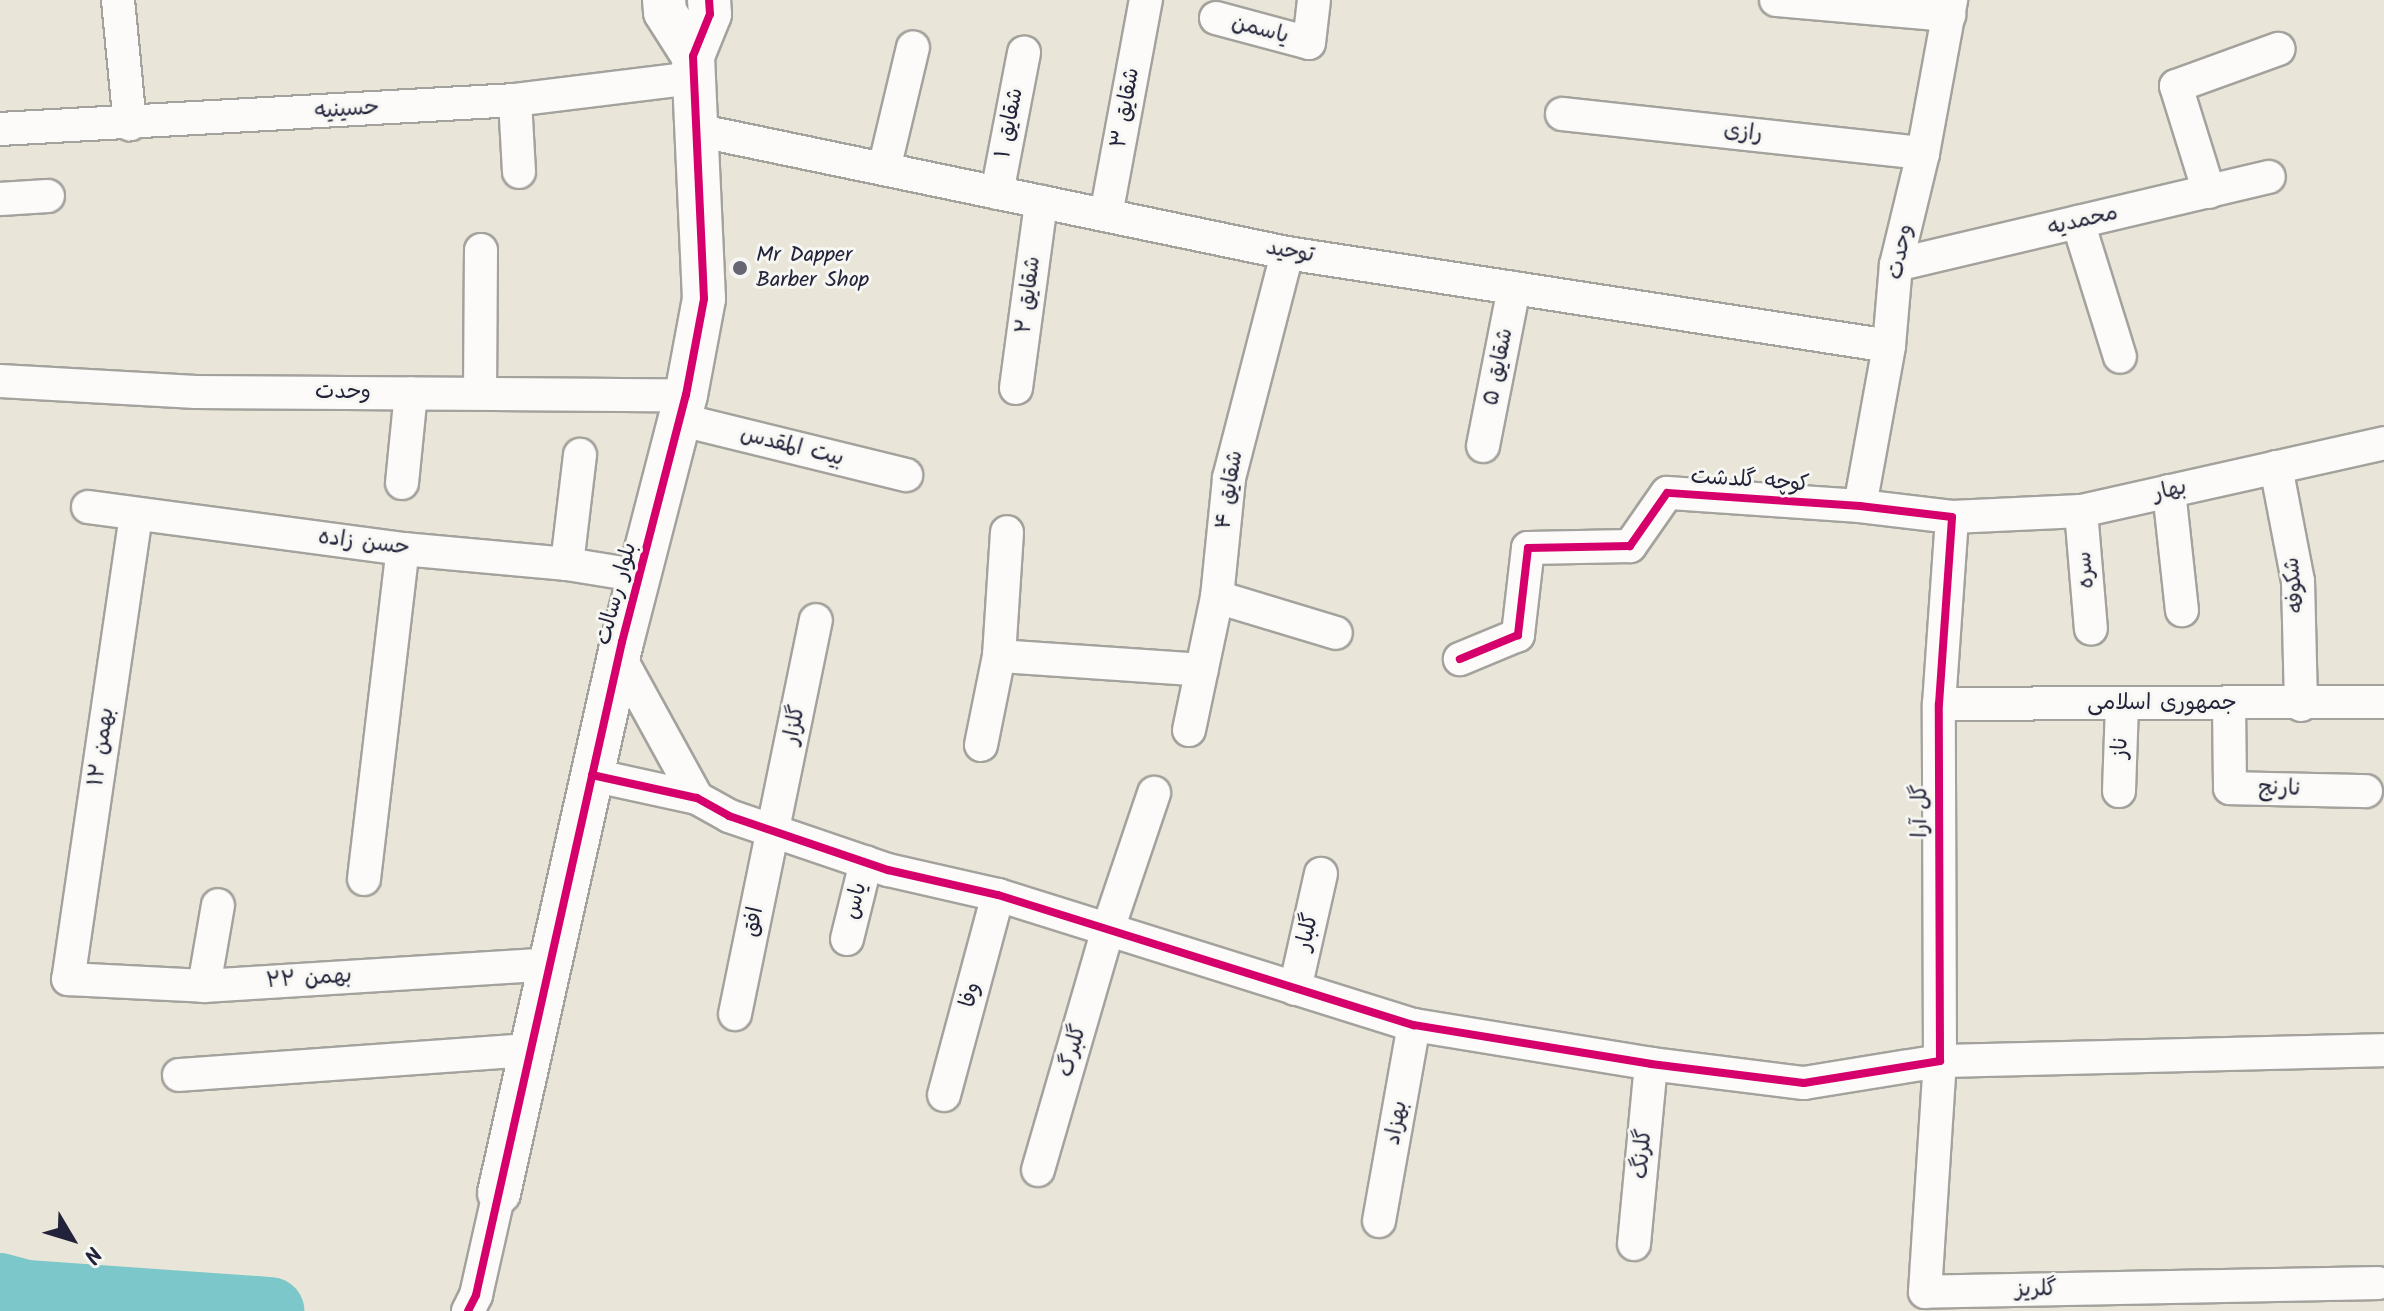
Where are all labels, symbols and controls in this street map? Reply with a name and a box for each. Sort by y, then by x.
street label: یاسمن [1229,10,1291,50]
street label: شقایق ۳ [1106,66,1146,150]
street label: شقایق ۱ [990,86,1030,160]
street label: حسینیه [314,95,380,125]
street label: رازی [1722,118,1764,148]
street label: محمدیه [2045,200,2121,242]
street label: وحدت [1883,222,1919,282]
street label: توحید [1264,235,1316,269]
place label: Mr Dapper Barber Shop [756,242,869,294]
street label: شقایق ۲ [1011,255,1047,335]
marker: Mr Dapper Barber Shop [731,259,749,277]
street label: شقایق ۵ [1479,326,1519,408]
street label: وحدت [315,380,371,406]
street label: بیت المقدس [738,421,846,473]
street label: شقایق ۴ [1211,449,1249,531]
street label: کوچه گلدشت [1690,464,1810,498]
street label: بهار [2151,474,2189,508]
street label: حسن زاده [317,524,411,562]
street label: بلوار رسالت [591,540,643,648]
street label: سره [2071,550,2101,590]
street label: شکوفه [2279,556,2311,614]
street label: جمهوری اسلامی [2087,691,2237,717]
street label: گلزار [778,703,812,747]
street label: ۱۲ بهمن [83,706,121,788]
street label: ناز [2107,737,2135,759]
street label: نارنج [2258,775,2302,803]
street label: گل آرا [1908,784,1934,838]
street label: یاس [839,880,873,922]
street label: افق [738,905,770,939]
street label: گلبار [1291,911,1325,953]
street label: ۲۲ بهمن [265,963,353,995]
street label: وفا [955,979,987,1011]
street label: گلبرگ [1053,1022,1093,1080]
street label: بهزاد [1380,1099,1414,1147]
street label: گلرنگ [1628,1128,1658,1180]
north arrow [32,1199,112,1279]
text: N [73,1238,109,1270]
street label: گلریز [2015,1276,2057,1304]

